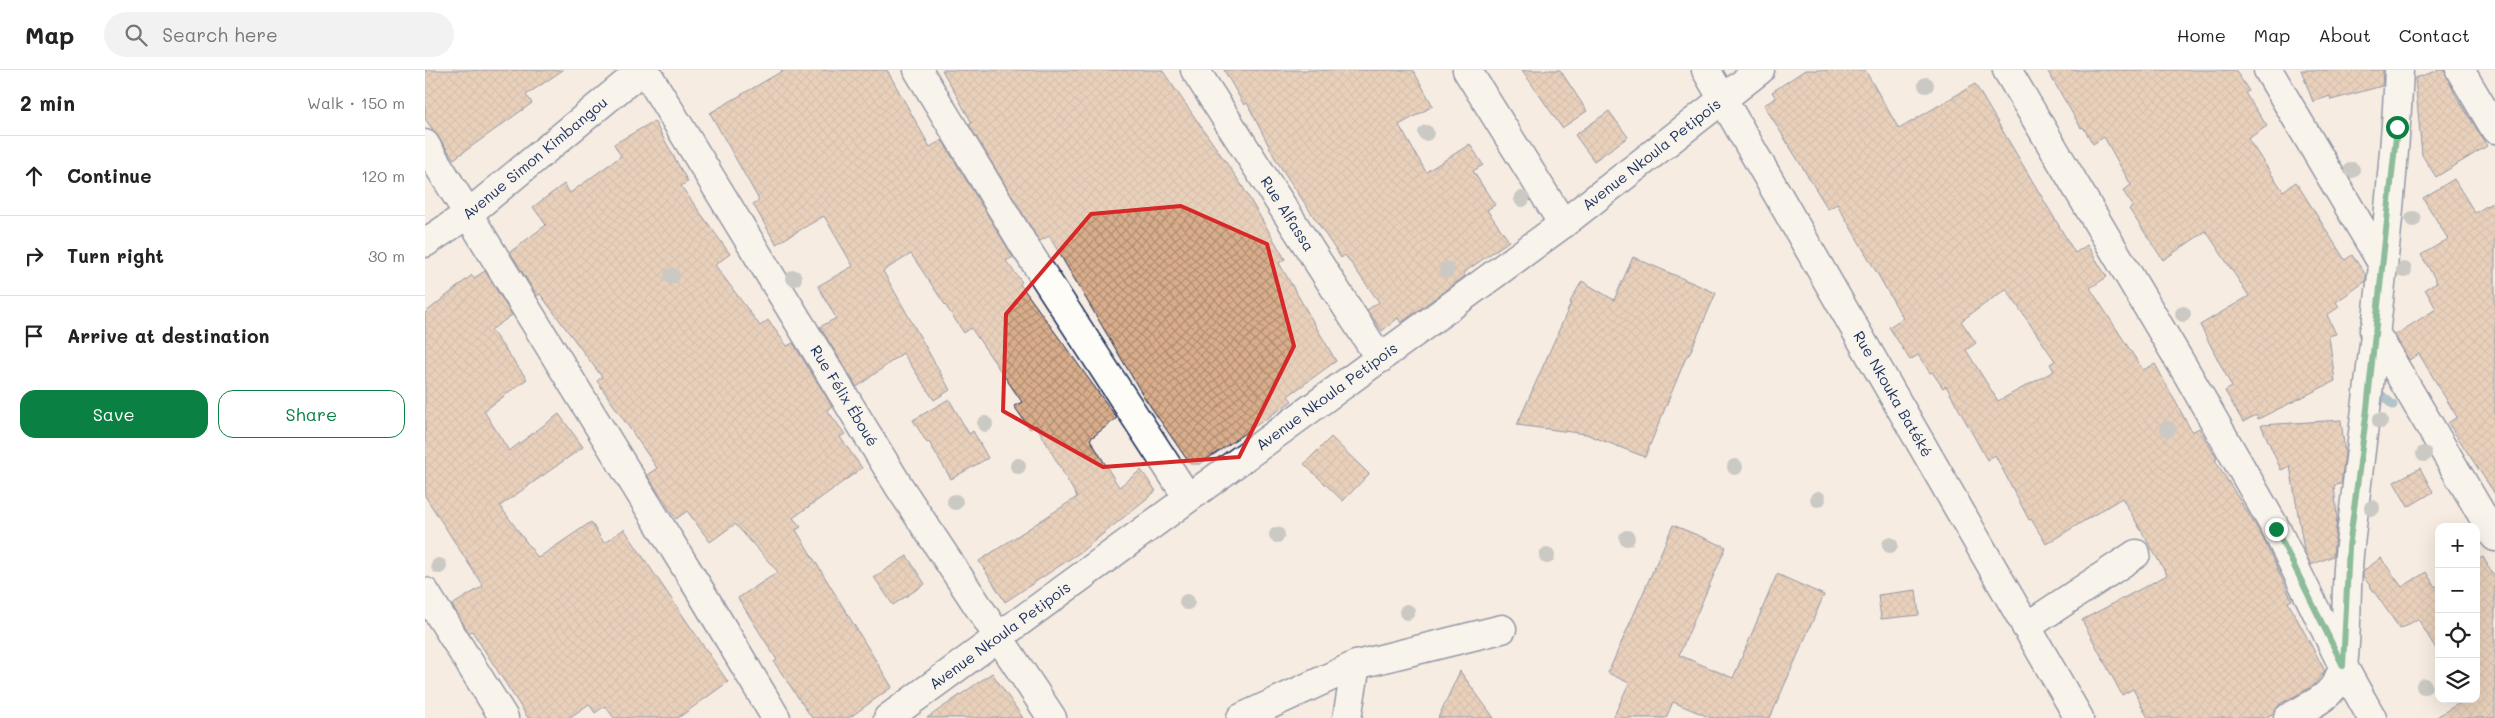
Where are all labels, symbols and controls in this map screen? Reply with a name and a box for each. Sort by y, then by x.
search box [104,12,454,57]
text: Map [25,19,74,50]
icon: search [122,21,150,49]
text: Search here [162,22,278,47]
text: Home [2177,23,2226,47]
text: Map [2254,23,2290,47]
text: About [2318,23,2371,47]
text: Contact [2399,23,2470,47]
text: 2 min [20,89,75,116]
text: Walk · 150 m [307,92,405,113]
street label: Avenue Simon Kimbangou [458,92,611,224]
street label: Avenue Nkoula Petipois [1578,93,1724,214]
route start [2386,116,2409,139]
icon: ahead [20,162,48,190]
text: Continue [67,163,152,188]
text: 120 m [361,165,405,186]
street label: Rue Alfassa [1257,172,1319,255]
icon: right [20,242,48,270]
text: Turn right [67,243,164,268]
text: 30 m [368,245,405,266]
icon: arrive [20,322,48,350]
text: Arrive at destination [67,323,270,348]
street label: Rue Nkouka Batéké [1849,327,1938,460]
street label: Avenue Nkoula Petipois [1252,337,1401,454]
street label: Rue Félix Éboué [806,341,883,450]
button: Save [20,390,208,438]
button: Share [218,390,405,438]
route end [2265,518,2288,541]
map controls [2435,523,2480,703]
button: + [2435,523,2480,568]
button: − [2435,568,2480,613]
street label: Avenue Nkoula Petipois [925,577,1074,694]
button: locate [2435,613,2480,658]
button: layers [2435,658,2480,703]

